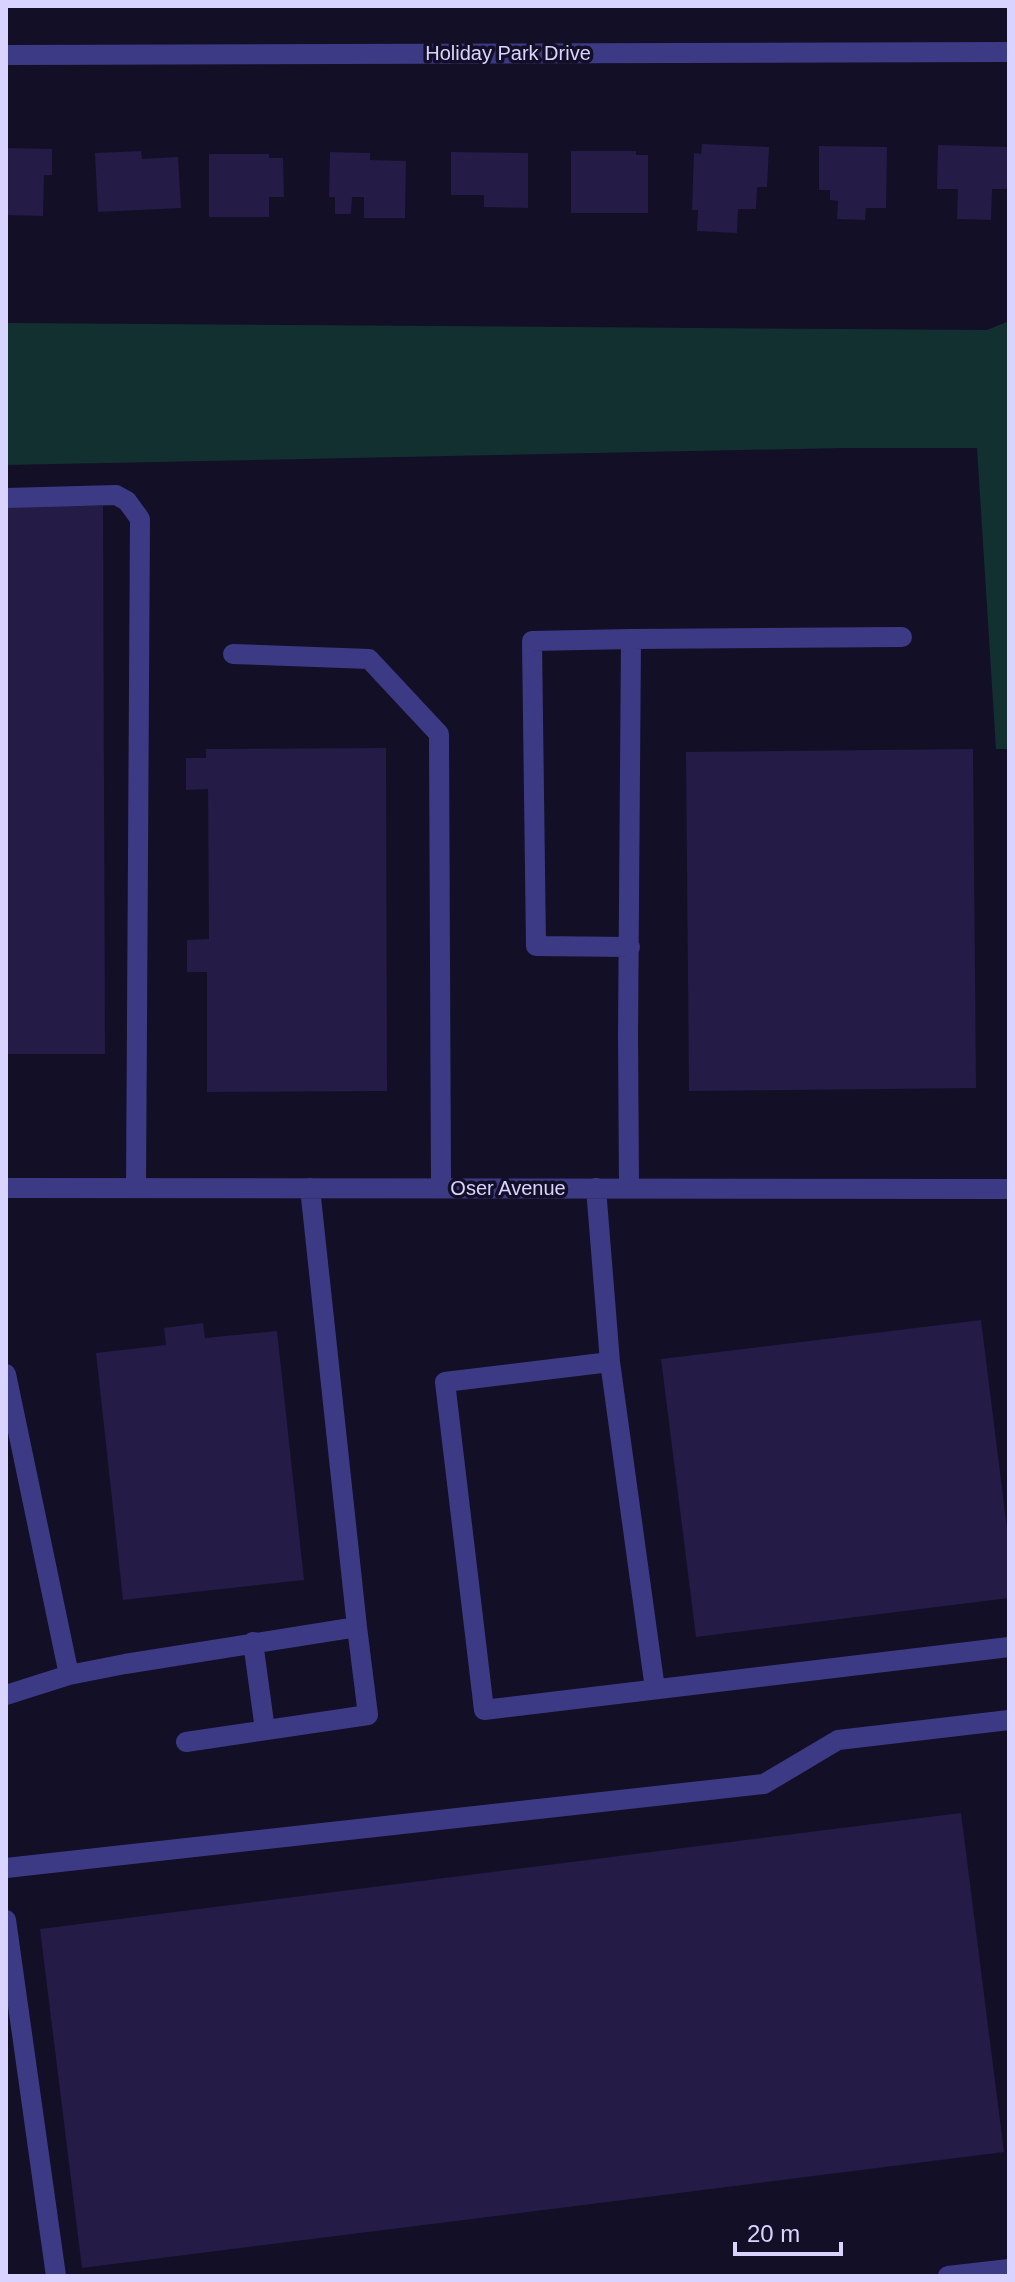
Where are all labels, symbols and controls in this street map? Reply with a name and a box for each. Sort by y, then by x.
street label: Holiday Park Drive [425,42,591,64]
street label: Oser Avenue [450,1177,566,1199]
scale bar [735,2206,841,2256]
text: 20 m [747,2220,800,2247]

